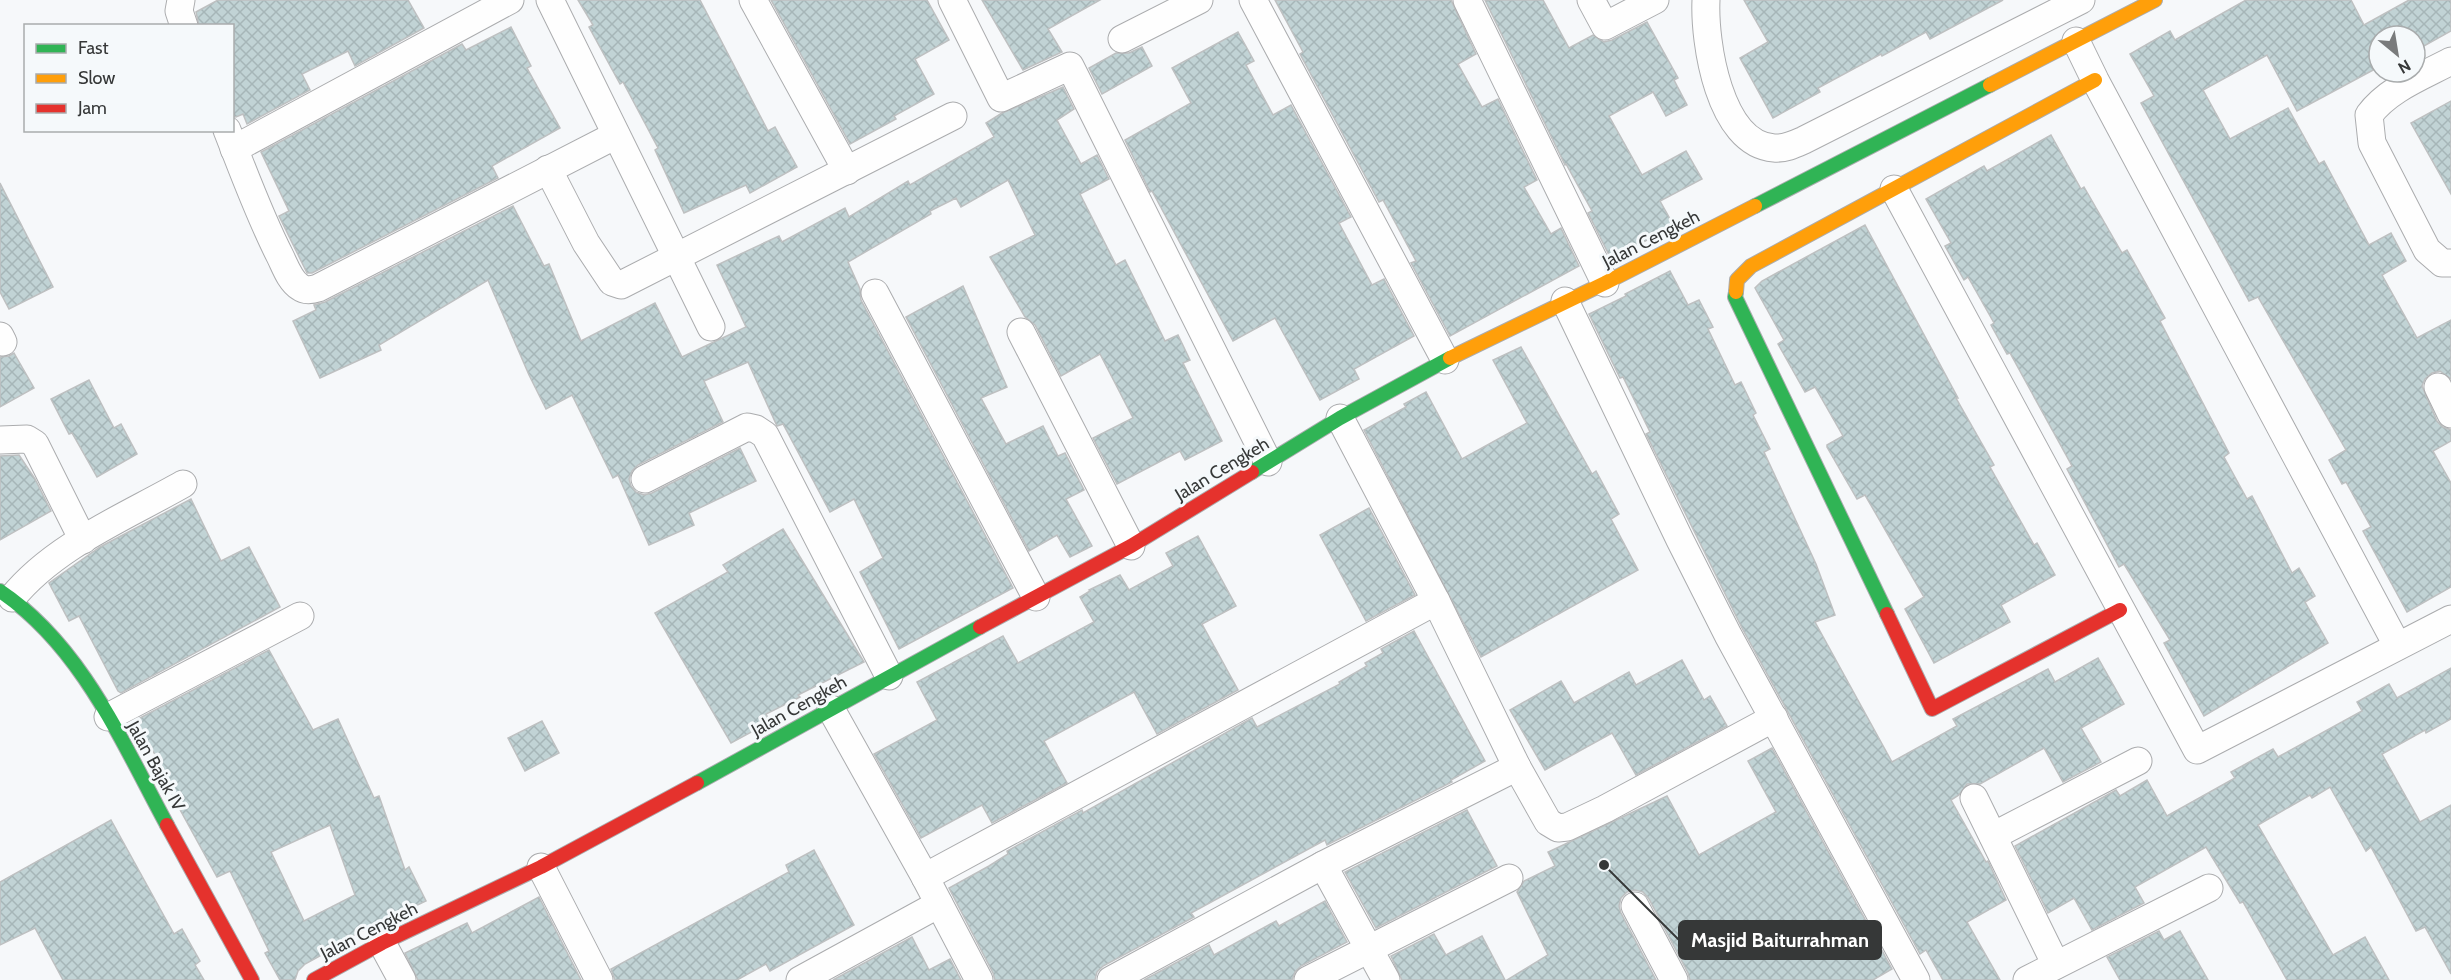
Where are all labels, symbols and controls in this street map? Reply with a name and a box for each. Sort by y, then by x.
legend [24,24,234,132]
north arrow [2367,24,2427,84]
text: Fast [78,37,109,59]
text: N [2395,56,2414,78]
text: Slow [78,67,115,89]
text: Jam [77,97,107,119]
street label: Jalan Cengkeh [1598,205,1703,273]
street label: Jalan Cengkeh [1170,432,1273,506]
street label: Jalan Cengkeh [747,671,851,742]
street label: Jalan Bajak IV [122,716,190,815]
street label: Jalan Cengkeh [316,897,421,965]
callout: Masjid Baiturrahman [1679,921,1881,959]
text: Masjid Baiturrahman [1691,928,1869,952]

